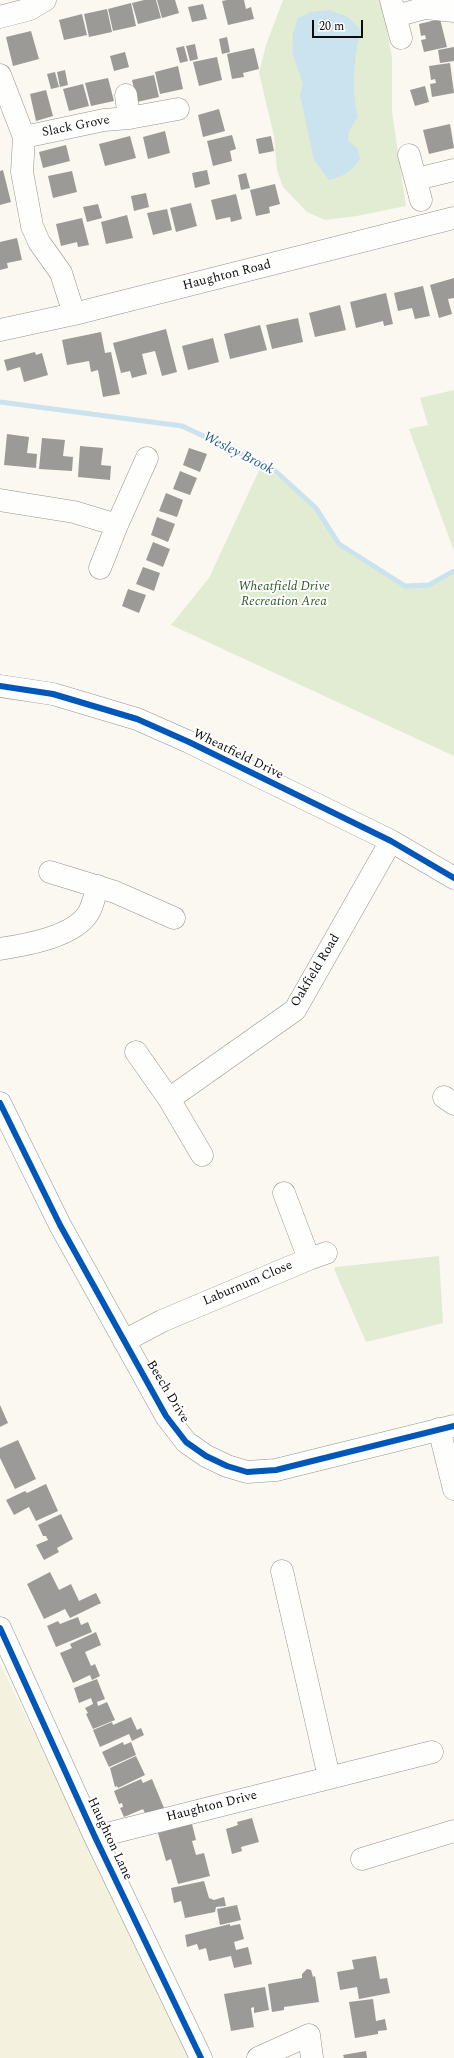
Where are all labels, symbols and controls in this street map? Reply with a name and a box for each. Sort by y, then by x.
scale bar [314,12,365,38]
text: 20 m [319,17,344,36]
street label: Slack Grove [41,113,111,141]
street label: Haughton Road [181,257,273,295]
water label: Wesley Brook [200,429,276,479]
park label: Wheatfield Drive Recreation Area [238,579,330,610]
street label: Wheatfield Drive [190,726,286,784]
street label: Oakfield Road [288,932,344,1010]
street label: Laburnum Close [201,1258,295,1310]
street label: Beech Drive [142,1358,192,1426]
street label: Haughton Drive [165,1788,259,1826]
street label: Haughton Lane [83,1795,135,1883]

